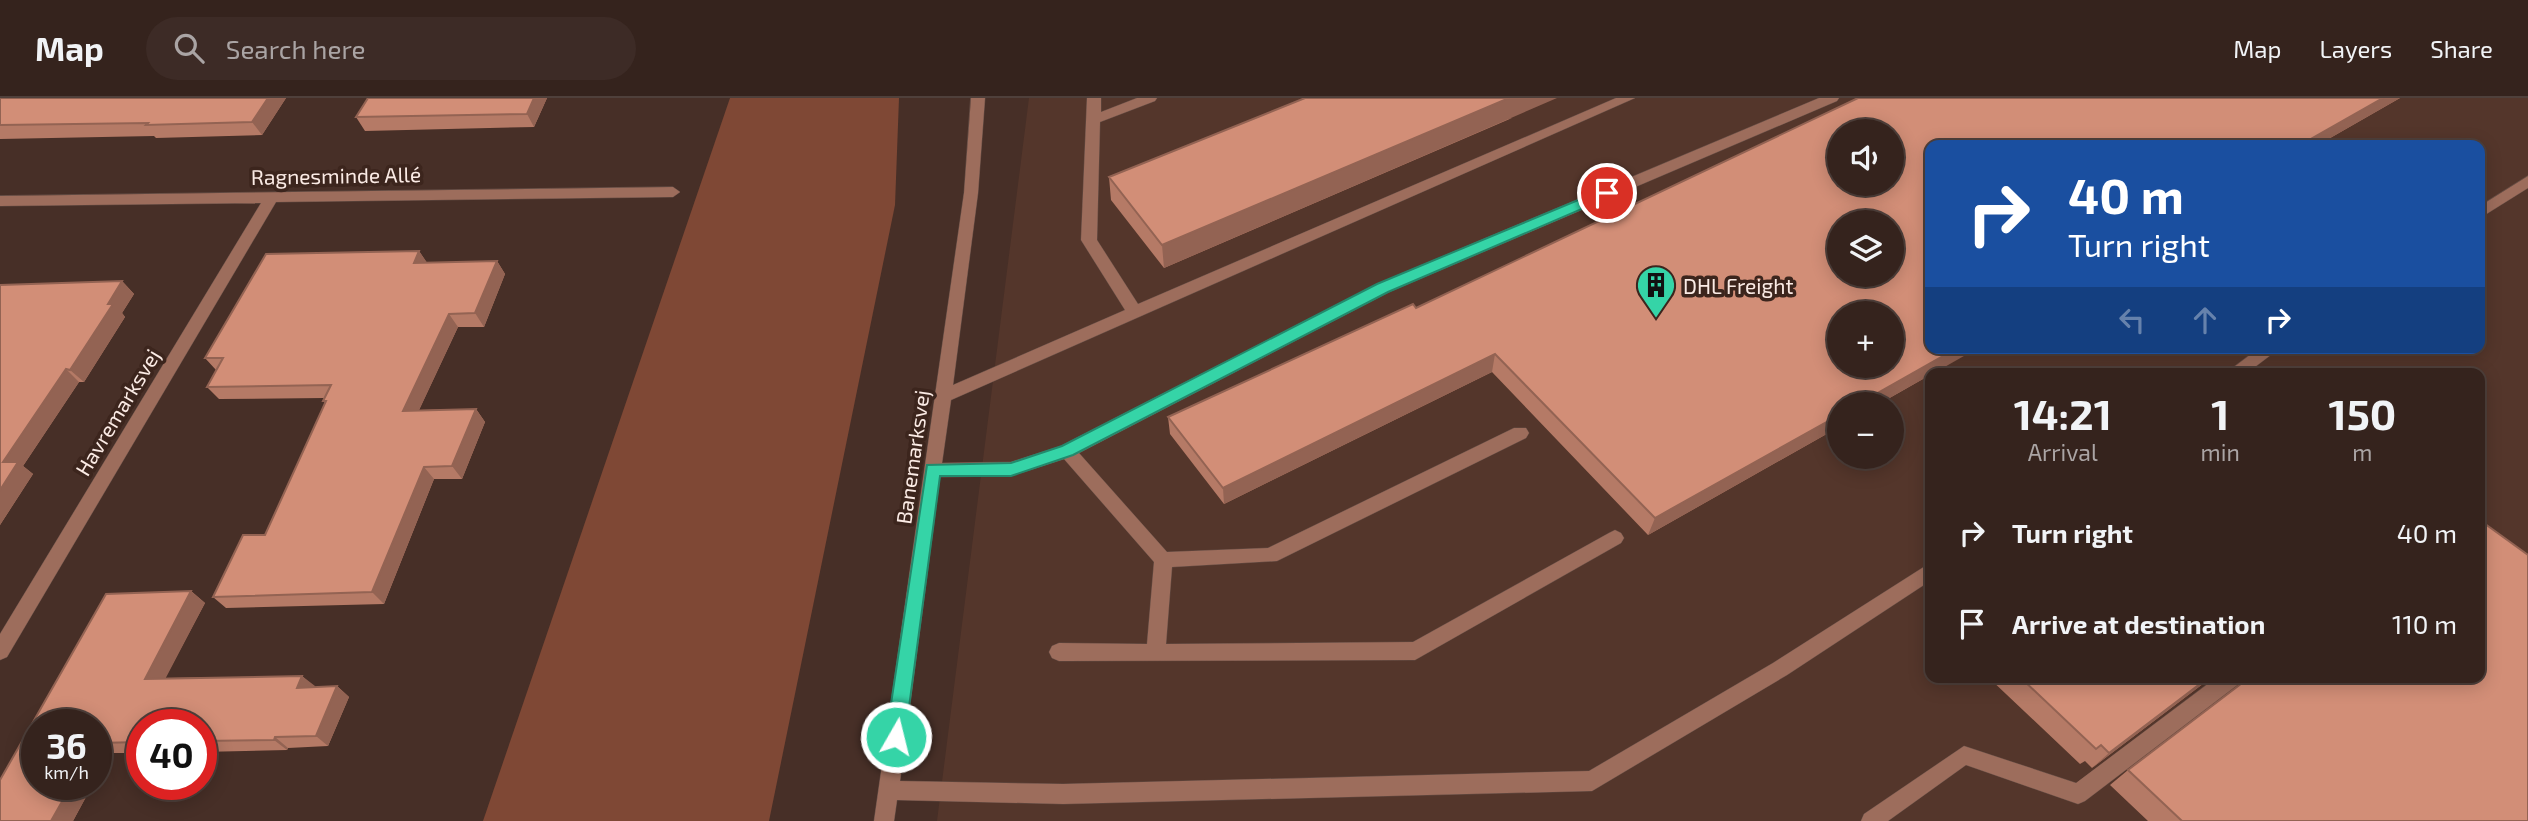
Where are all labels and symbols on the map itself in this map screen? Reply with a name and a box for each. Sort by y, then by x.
street label: Ragnesminde Allé [251,161,421,189]
pin [1577,163,1637,223]
building icon: DHL Freight [1635,264,1677,319]
place label: DHL Freight [1683,273,1793,298]
street label: Havremarksvej [69,344,165,480]
street label: Banemarksvej [890,388,935,526]
position arrow [859,700,933,774]
speed limit sign: 40 [126,709,217,800]

